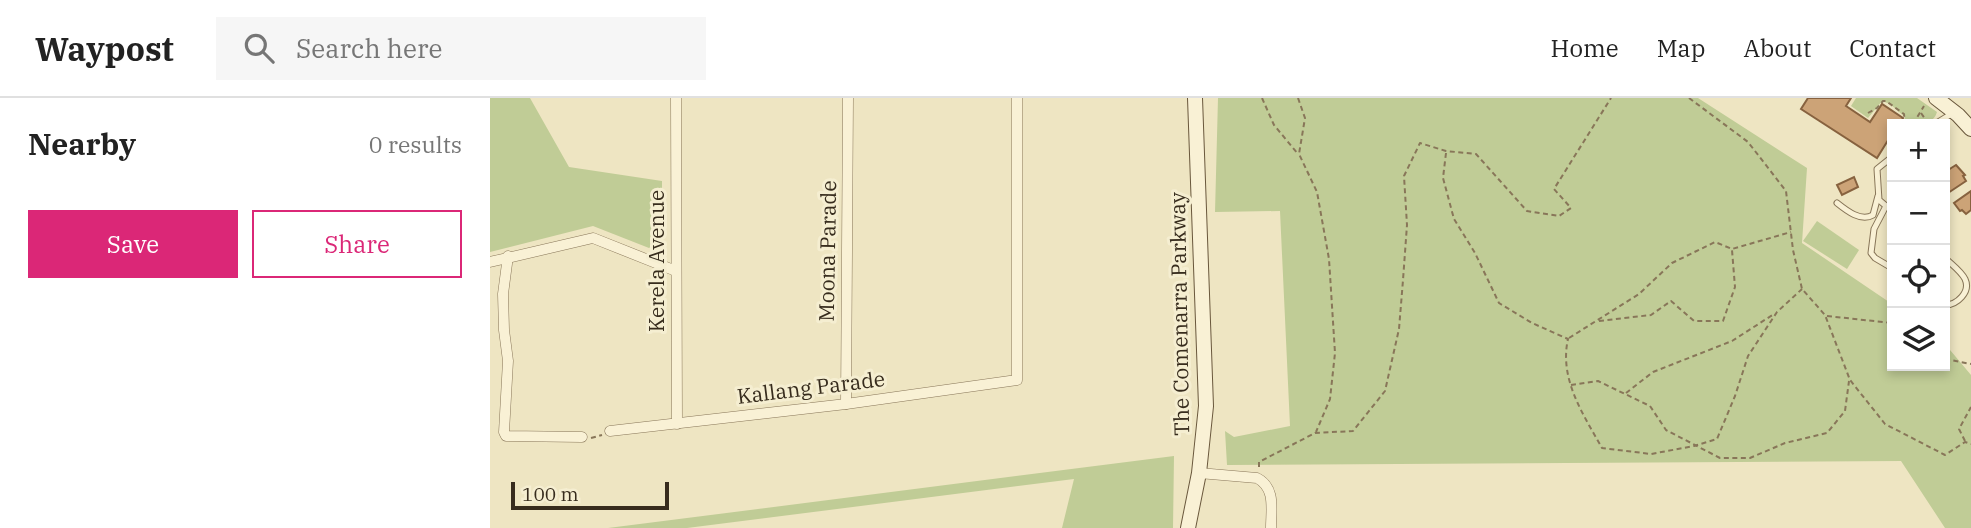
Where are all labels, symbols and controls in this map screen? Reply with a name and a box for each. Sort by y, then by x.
search box [216,17,706,80]
text: Waypost [35,27,174,70]
icon: search [240,29,278,67]
text: Search here [296,31,442,65]
text: Home [1551,32,1619,64]
text: Map [1657,32,1705,64]
text: About [1743,32,1811,64]
text: Contact [1849,32,1936,64]
map controls [1887,119,1950,371]
button: + [1887,119,1950,182]
text: Nearby [28,124,136,163]
text: 0 results [369,129,462,159]
street label: Moona Parade [812,180,842,322]
button: − [1887,182,1950,245]
street label: Kerela Avenue [642,190,670,332]
street label: The Comenarra Parkway [1163,191,1195,436]
button: Save [28,210,238,278]
button: Share [252,210,462,278]
button: locate [1887,245,1950,308]
button: layers [1887,308,1950,371]
street label: Kallang Parade [735,364,886,410]
scale bar [511,479,668,511]
text: 100 m [522,482,579,506]

